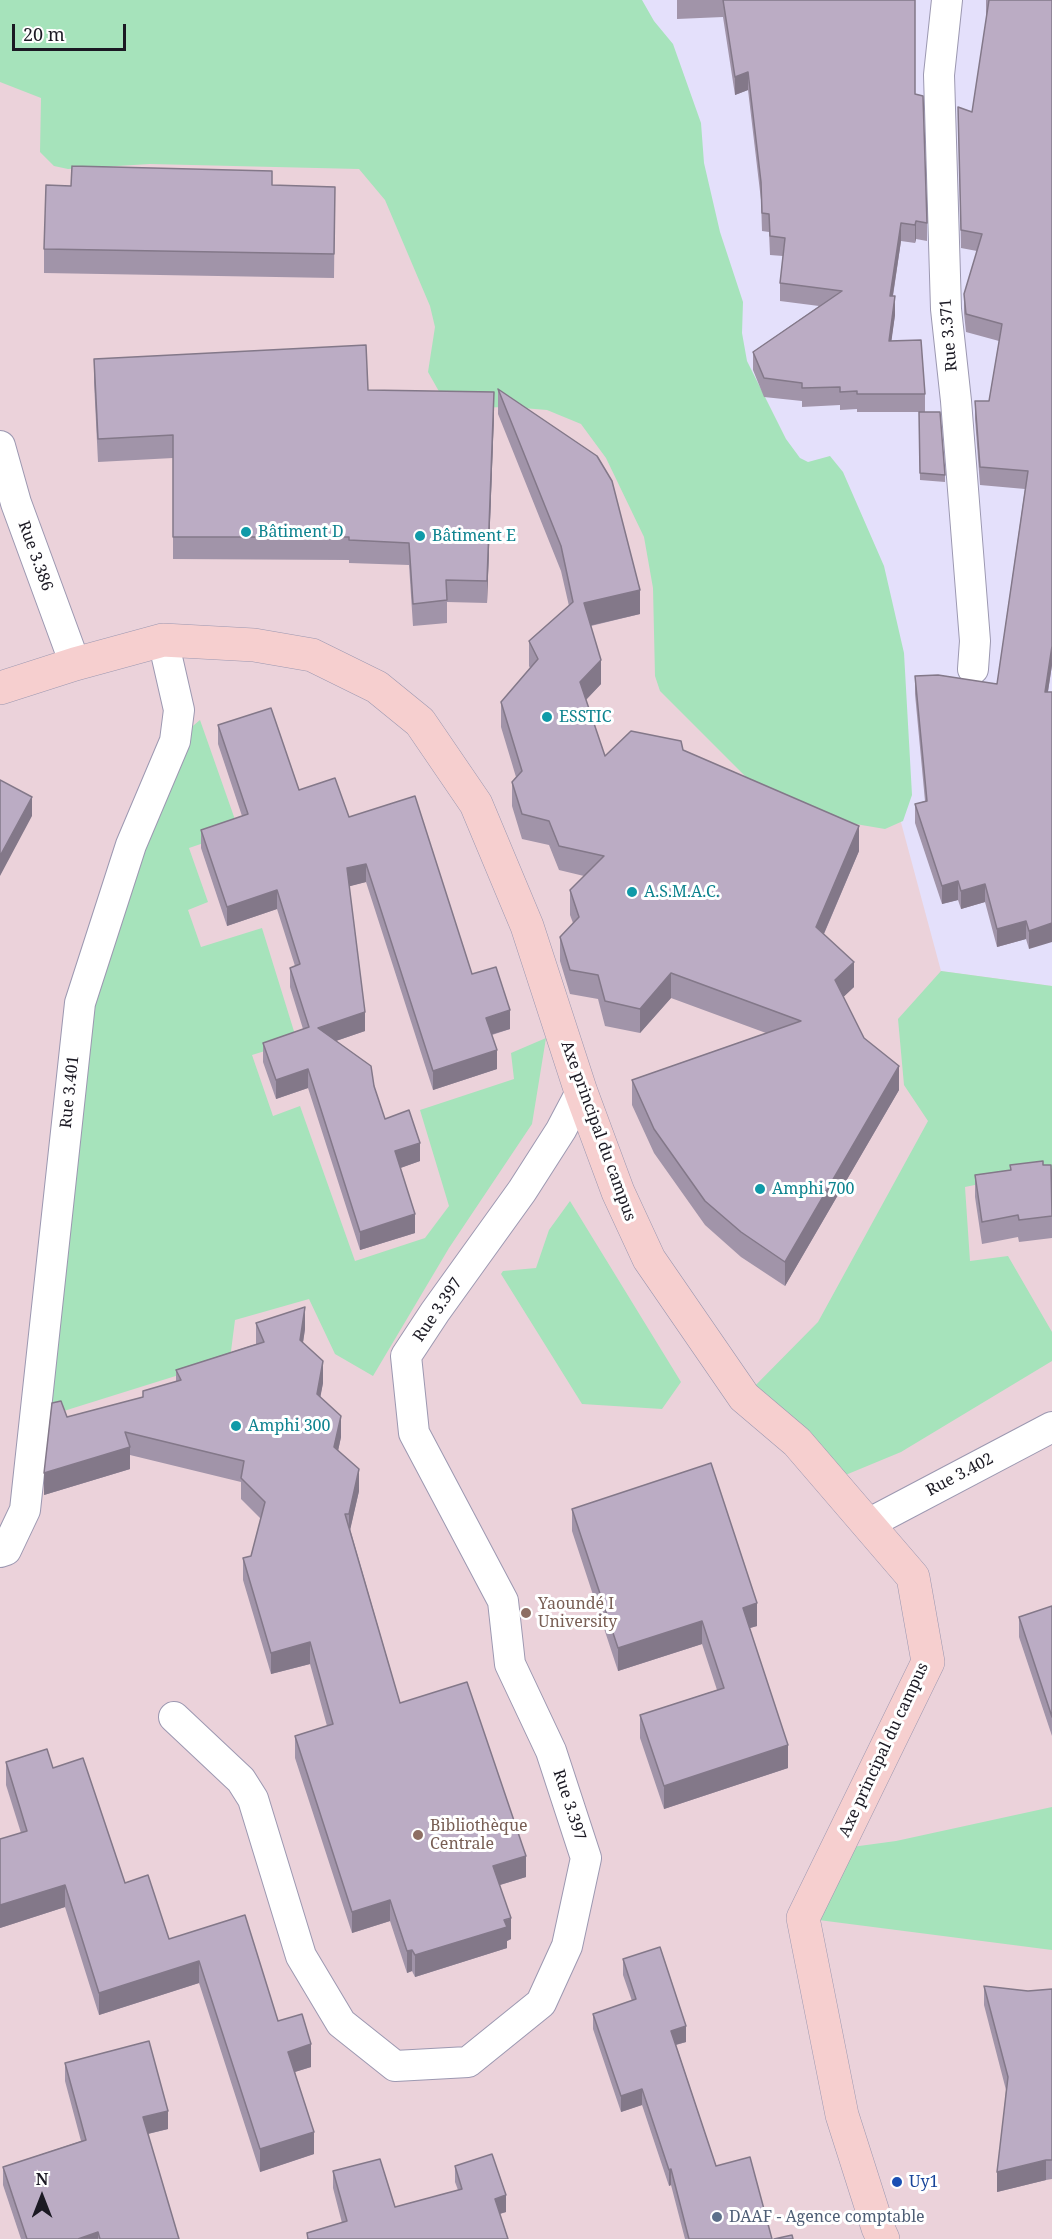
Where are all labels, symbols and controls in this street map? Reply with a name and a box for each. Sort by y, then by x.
scale bar [15,12,129,50]
text: 20 m [23,22,65,46]
street label: Rue 3.371 [936,298,962,372]
street label: Rue 3.386 [13,518,57,594]
place label: Bâtiment D [258,522,344,542]
marker: Bâtiment D [239,525,253,539]
place label: Bâtiment E [432,526,516,546]
marker: Bâtiment E [413,529,427,543]
place label: ESSTIC [559,707,612,727]
marker: ESSTIC [540,710,554,724]
place label: A.S.M.A.C. [644,882,720,902]
marker: A.S.M.A.C. [625,885,639,899]
street label: Axe principal du campus [556,1038,640,1224]
street label: Rue 3.401 [57,1055,83,1129]
place label: Amphi 700 [772,1179,854,1199]
marker: Amphi 700 [753,1182,767,1196]
street label: Rue 3.397 [410,1274,466,1346]
place label: Amphi 300 [248,1416,330,1436]
marker: Amphi 300 [229,1419,243,1433]
street label: Rue 3.402 [923,1449,997,1501]
place label: Yaoundé I University [538,1594,617,1632]
marker: Yaoundé I University [519,1606,533,1620]
street label: Axe principal du campus [835,1660,933,1840]
street label: Rue 3.397 [549,1767,589,1843]
place label: Bibliothèque Centrale [430,1816,528,1854]
marker: Bibliothèque Centrale [411,1828,425,1842]
north arrow [12,2167,72,2227]
text: N [36,2168,48,2190]
place label: Uy1 [909,2172,938,2192]
marker: Uy1 [890,2175,904,2189]
place label: DAAF - Agence comptable [729,2207,925,2227]
marker: DAAF - Agence comptable [710,2210,724,2224]

